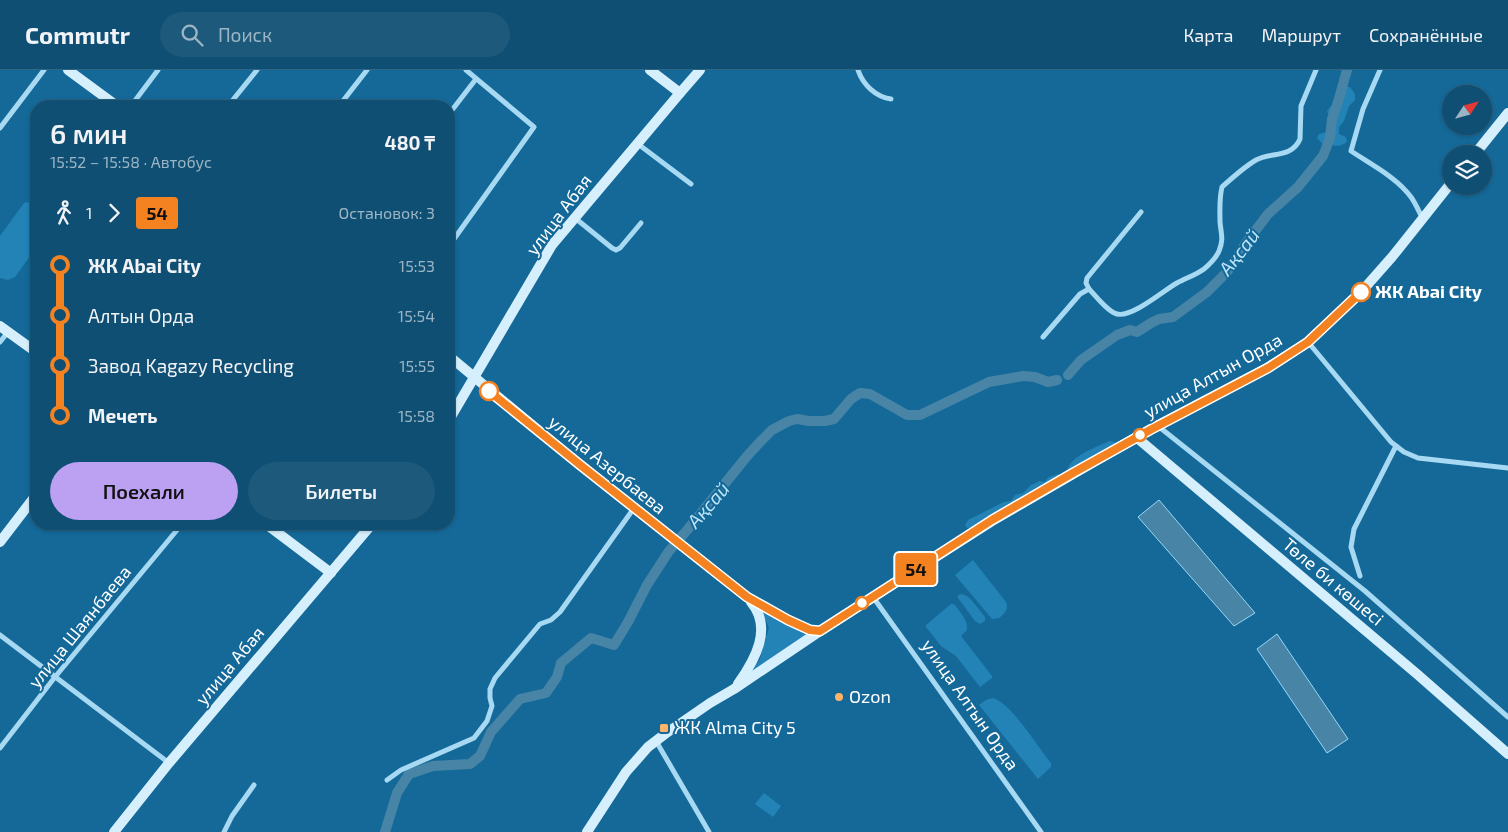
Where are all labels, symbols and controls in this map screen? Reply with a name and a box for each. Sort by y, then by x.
search box [160,12,510,57]
text: Commutr [25,20,130,49]
icon: search [178,21,206,49]
text: Поиск [218,23,272,46]
text: Карта [1183,24,1233,46]
text: Маршрут [1261,24,1341,46]
text: Сохранённые [1369,24,1483,46]
north arrow [1442,85,1492,135]
map controls [1442,85,1492,195]
text: 6 мин [50,116,127,150]
text: 480 ₸ [385,131,435,154]
button: layers [1442,145,1492,195]
text: 15:52 – 15:58 · Автобус [50,152,212,171]
street label: улица Абая [521,170,596,259]
icon: walk [50,199,78,227]
icon: forward [100,199,128,227]
text: 54 [146,202,168,224]
text: 1 [86,203,92,222]
text: Остановок: 3 [339,203,435,222]
water label: Ақсай [1213,224,1264,280]
text: ЖК Abai City [88,254,201,277]
text: 15:53 [399,256,435,275]
place label: ЖК Abai City [1375,280,1483,302]
marker: ЖК Abai City [1351,282,1371,302]
text: Алтын Орда [88,304,194,327]
text: 15:54 [398,306,435,325]
street label: улица Алтын Орда [1139,328,1286,422]
text: Завод Kagazy Recycling [88,354,294,377]
text: 15:55 [399,356,435,375]
unlabelled marker [479,381,499,401]
text: Мечеть [88,404,158,427]
text: 15:58 [398,406,435,425]
street label: улица Азербаева [545,410,671,518]
unlabelled marker [1133,428,1147,442]
button: Поехали [50,462,238,520]
button: Билеты [248,462,435,520]
water label: Ақсай [681,477,734,533]
street label: Төле би көшесі [1279,533,1388,630]
line badge: 54 [894,553,938,585]
text: 54 [905,558,927,580]
street label: улица Шаянбаева [23,561,135,692]
unlabelled marker [855,596,869,610]
street label: улица Абая [190,622,268,709]
street label: улица Алтын Орда [917,635,1024,774]
place label: Ozon [849,685,891,707]
marker: Ozon [833,691,845,703]
place label: ЖК Alma City 5 [674,716,796,738]
marker: ЖК Alma City 5 [658,722,670,734]

